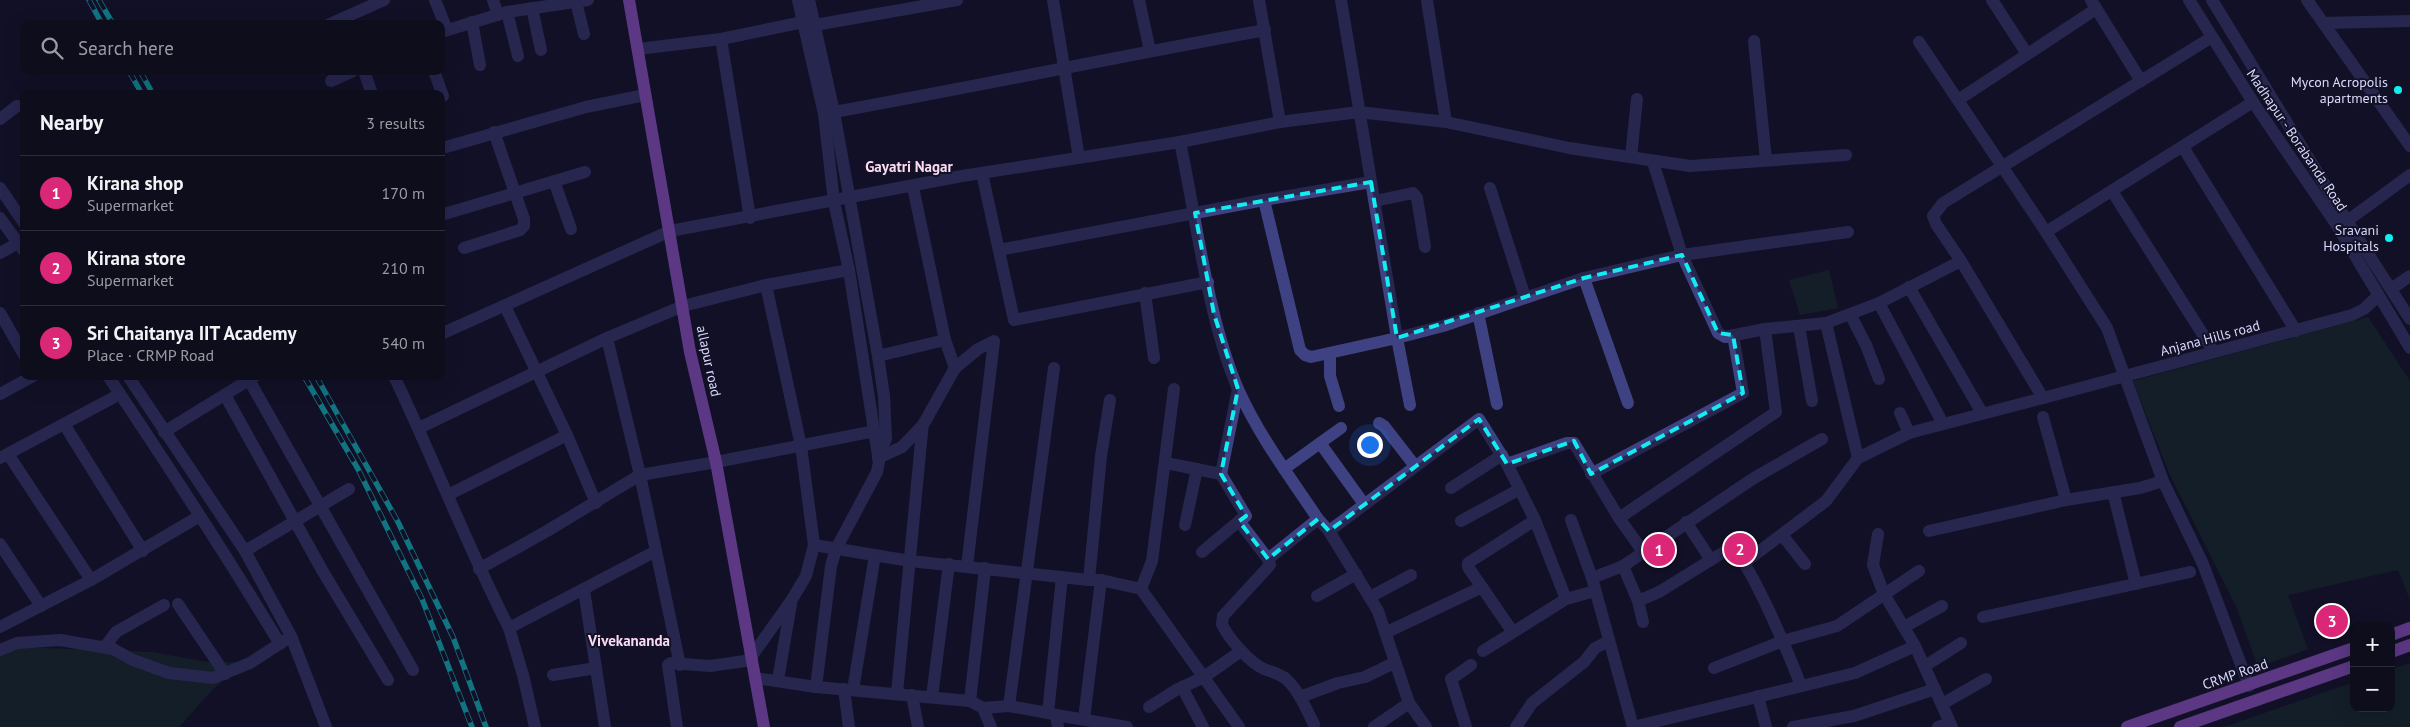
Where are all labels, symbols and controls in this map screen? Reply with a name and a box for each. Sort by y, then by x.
search box [20,20,445,75]
icon: search [38,34,66,62]
text: Search here [78,36,174,60]
street label: Madhapur - Borabanda Road [2243,65,2351,215]
place label: Mycon Acropolis apartments [2291,73,2388,107]
marker: Mycon Acropolis apartments [2392,84,2404,96]
text: Nearby [40,109,103,136]
text: 3 results [366,113,425,133]
district label: Gayatri Nagar [865,157,954,176]
text: Kirana shop [87,171,183,195]
text: 1 [51,183,61,203]
text: 170 m [382,183,425,203]
text: Supermarket [87,195,174,215]
place label: Sravani Hospitals [2323,221,2379,255]
marker: Sravani Hospitals [2383,232,2395,244]
text: Kirana store [87,246,186,270]
text: 2 [51,258,61,278]
text: 210 m [382,258,425,278]
text: Supermarket [87,270,174,290]
street label: Anjana Hills road [2158,316,2262,360]
text: Sri Chaitanya IIT Academy [87,321,297,345]
street label: allapur road [693,324,725,398]
text: 3 [51,333,61,353]
text: 540 m [382,333,425,353]
text: Place · CRMP Road [87,345,214,365]
your location [1357,432,1383,458]
pin: 2 [1724,530,1756,568]
pin: 1 [1643,531,1675,569]
pin: 3 [2316,602,2348,640]
map controls [2350,622,2395,712]
button: + [2350,622,2395,667]
district label: Vivekananda [587,631,670,650]
street label: CRMP Road [2200,654,2270,694]
button: − [2350,667,2395,712]

